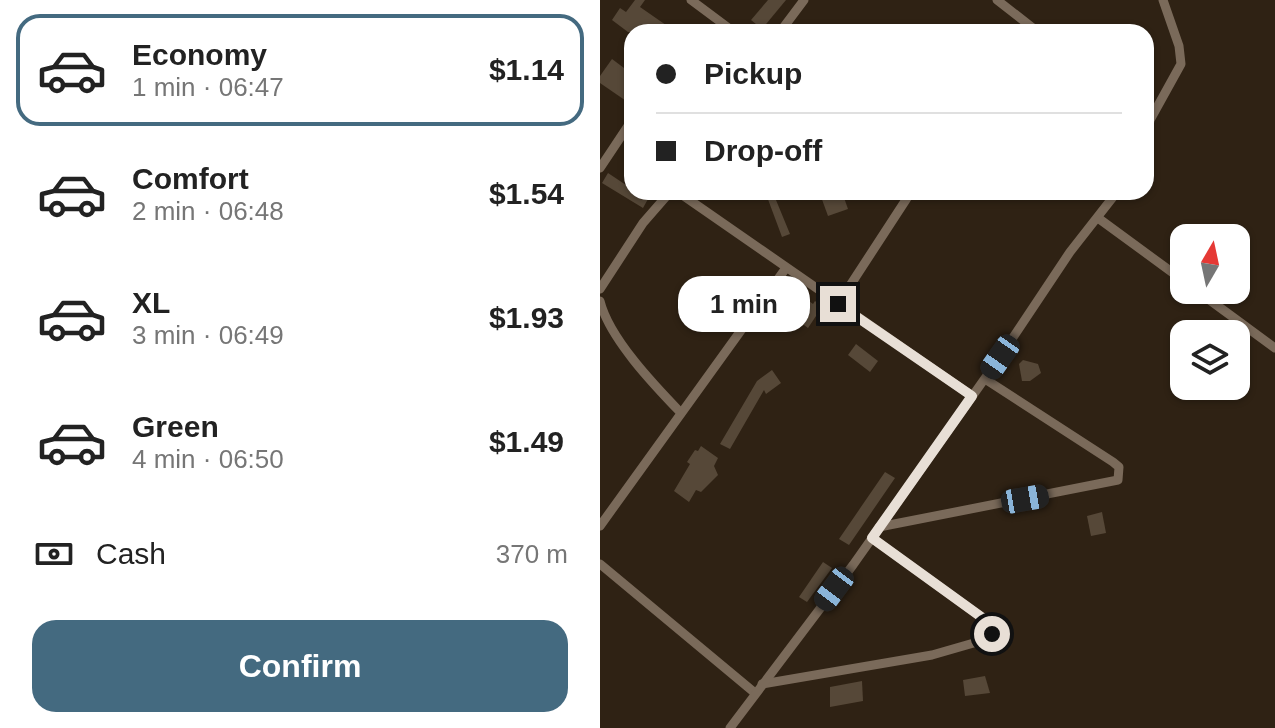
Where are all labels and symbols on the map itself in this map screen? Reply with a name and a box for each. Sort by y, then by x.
north arrow [1170,224,1250,304]
callout: 1 min [678,276,810,332]
route end [820,286,856,322]
car [976,330,1024,384]
car [999,483,1051,515]
car [810,563,858,615]
route start [974,616,1010,652]

